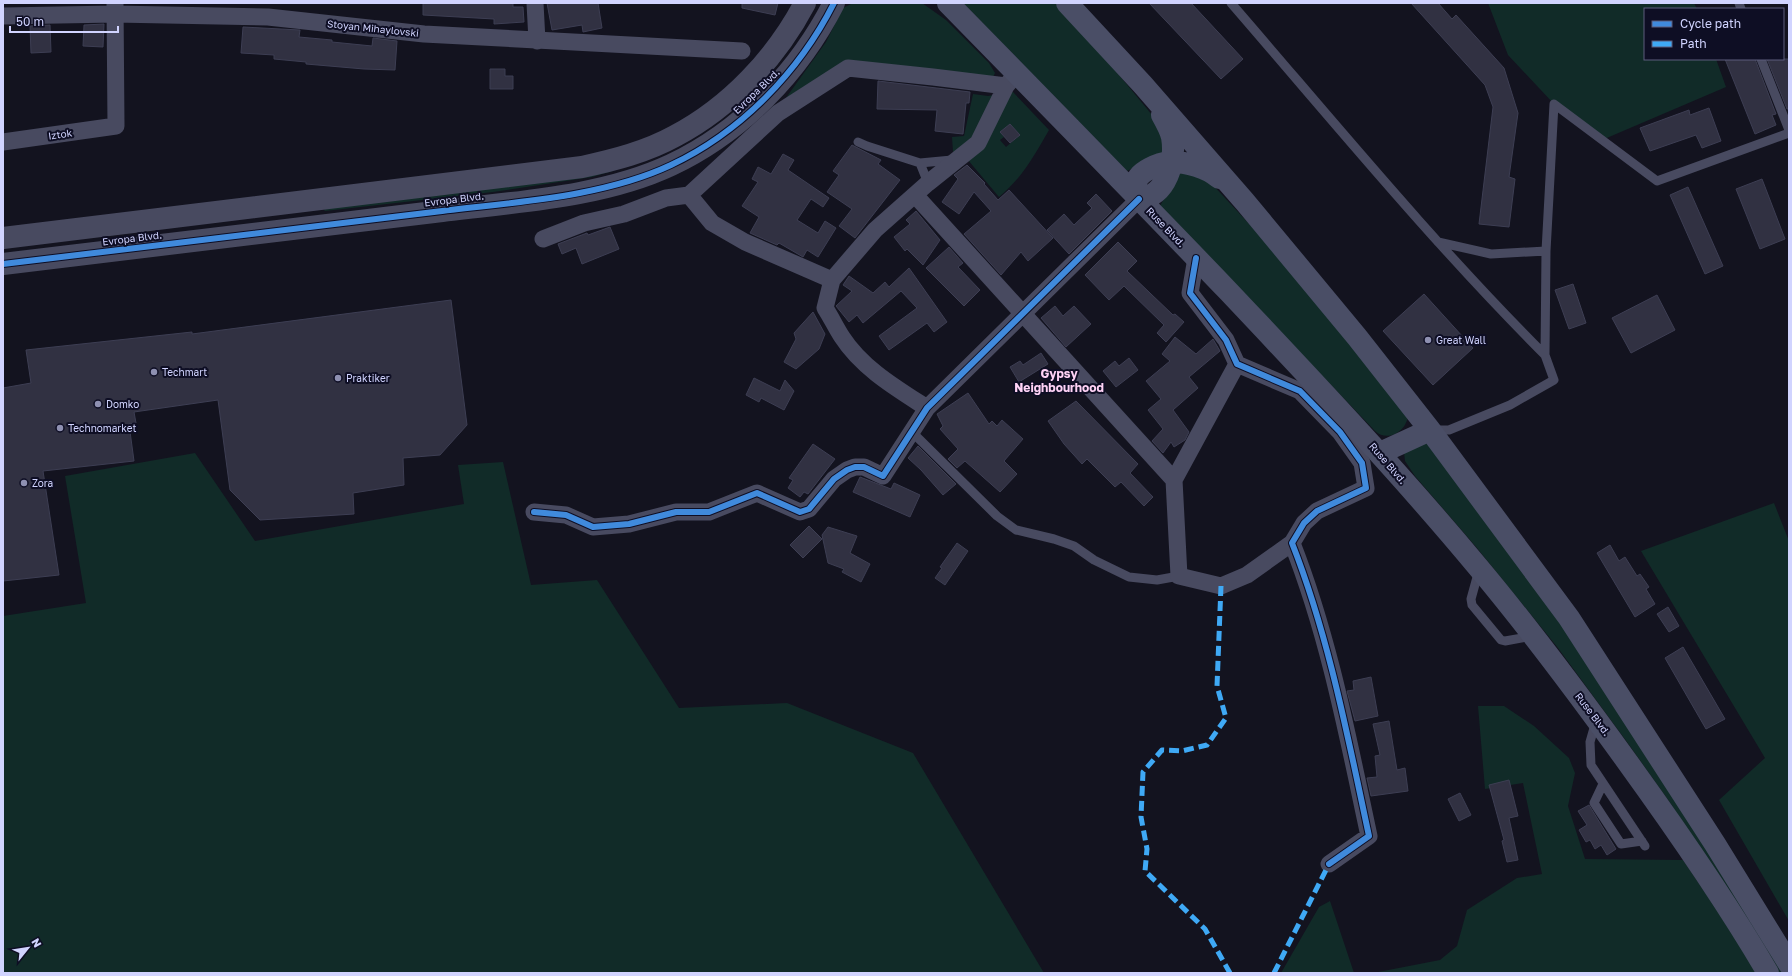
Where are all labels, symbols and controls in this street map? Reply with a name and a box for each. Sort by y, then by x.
scale bar [10,8,118,34]
legend [1644,8,1784,60]
text: 50 m [16,14,44,29]
text: Cycle path [1680,16,1741,31]
street label: Stoyan Mihaylovski [327,17,419,39]
text: Path [1680,36,1707,51]
street label: Evropa Blvd. [730,66,782,116]
street label: Iztok [47,126,73,142]
street label: Evropa Blvd. [424,189,484,209]
street label: Ruse Blvd. [1144,205,1188,249]
street label: Evropa Blvd. [102,228,162,248]
place label: Great Wall [1436,334,1486,346]
marker: Great Wall [1423,335,1433,345]
place label: Techmart [162,366,207,378]
district label: Gypsy Neighbourhood [1014,366,1104,395]
marker: Techmart [149,367,159,377]
place label: Praktiker [346,372,390,384]
marker: Praktiker [333,373,343,383]
place label: Domko [106,398,139,410]
marker: Domko [93,399,103,409]
place label: Technomarket [68,422,137,434]
marker: Technomarket [55,423,65,433]
street label: Ruse Blvd. [1367,440,1409,486]
place label: Zora [32,477,53,489]
marker: Zora [19,478,29,488]
street label: Ruse Blvd. [1573,690,1613,738]
north arrow [8,928,48,968]
text: N [29,936,45,950]

